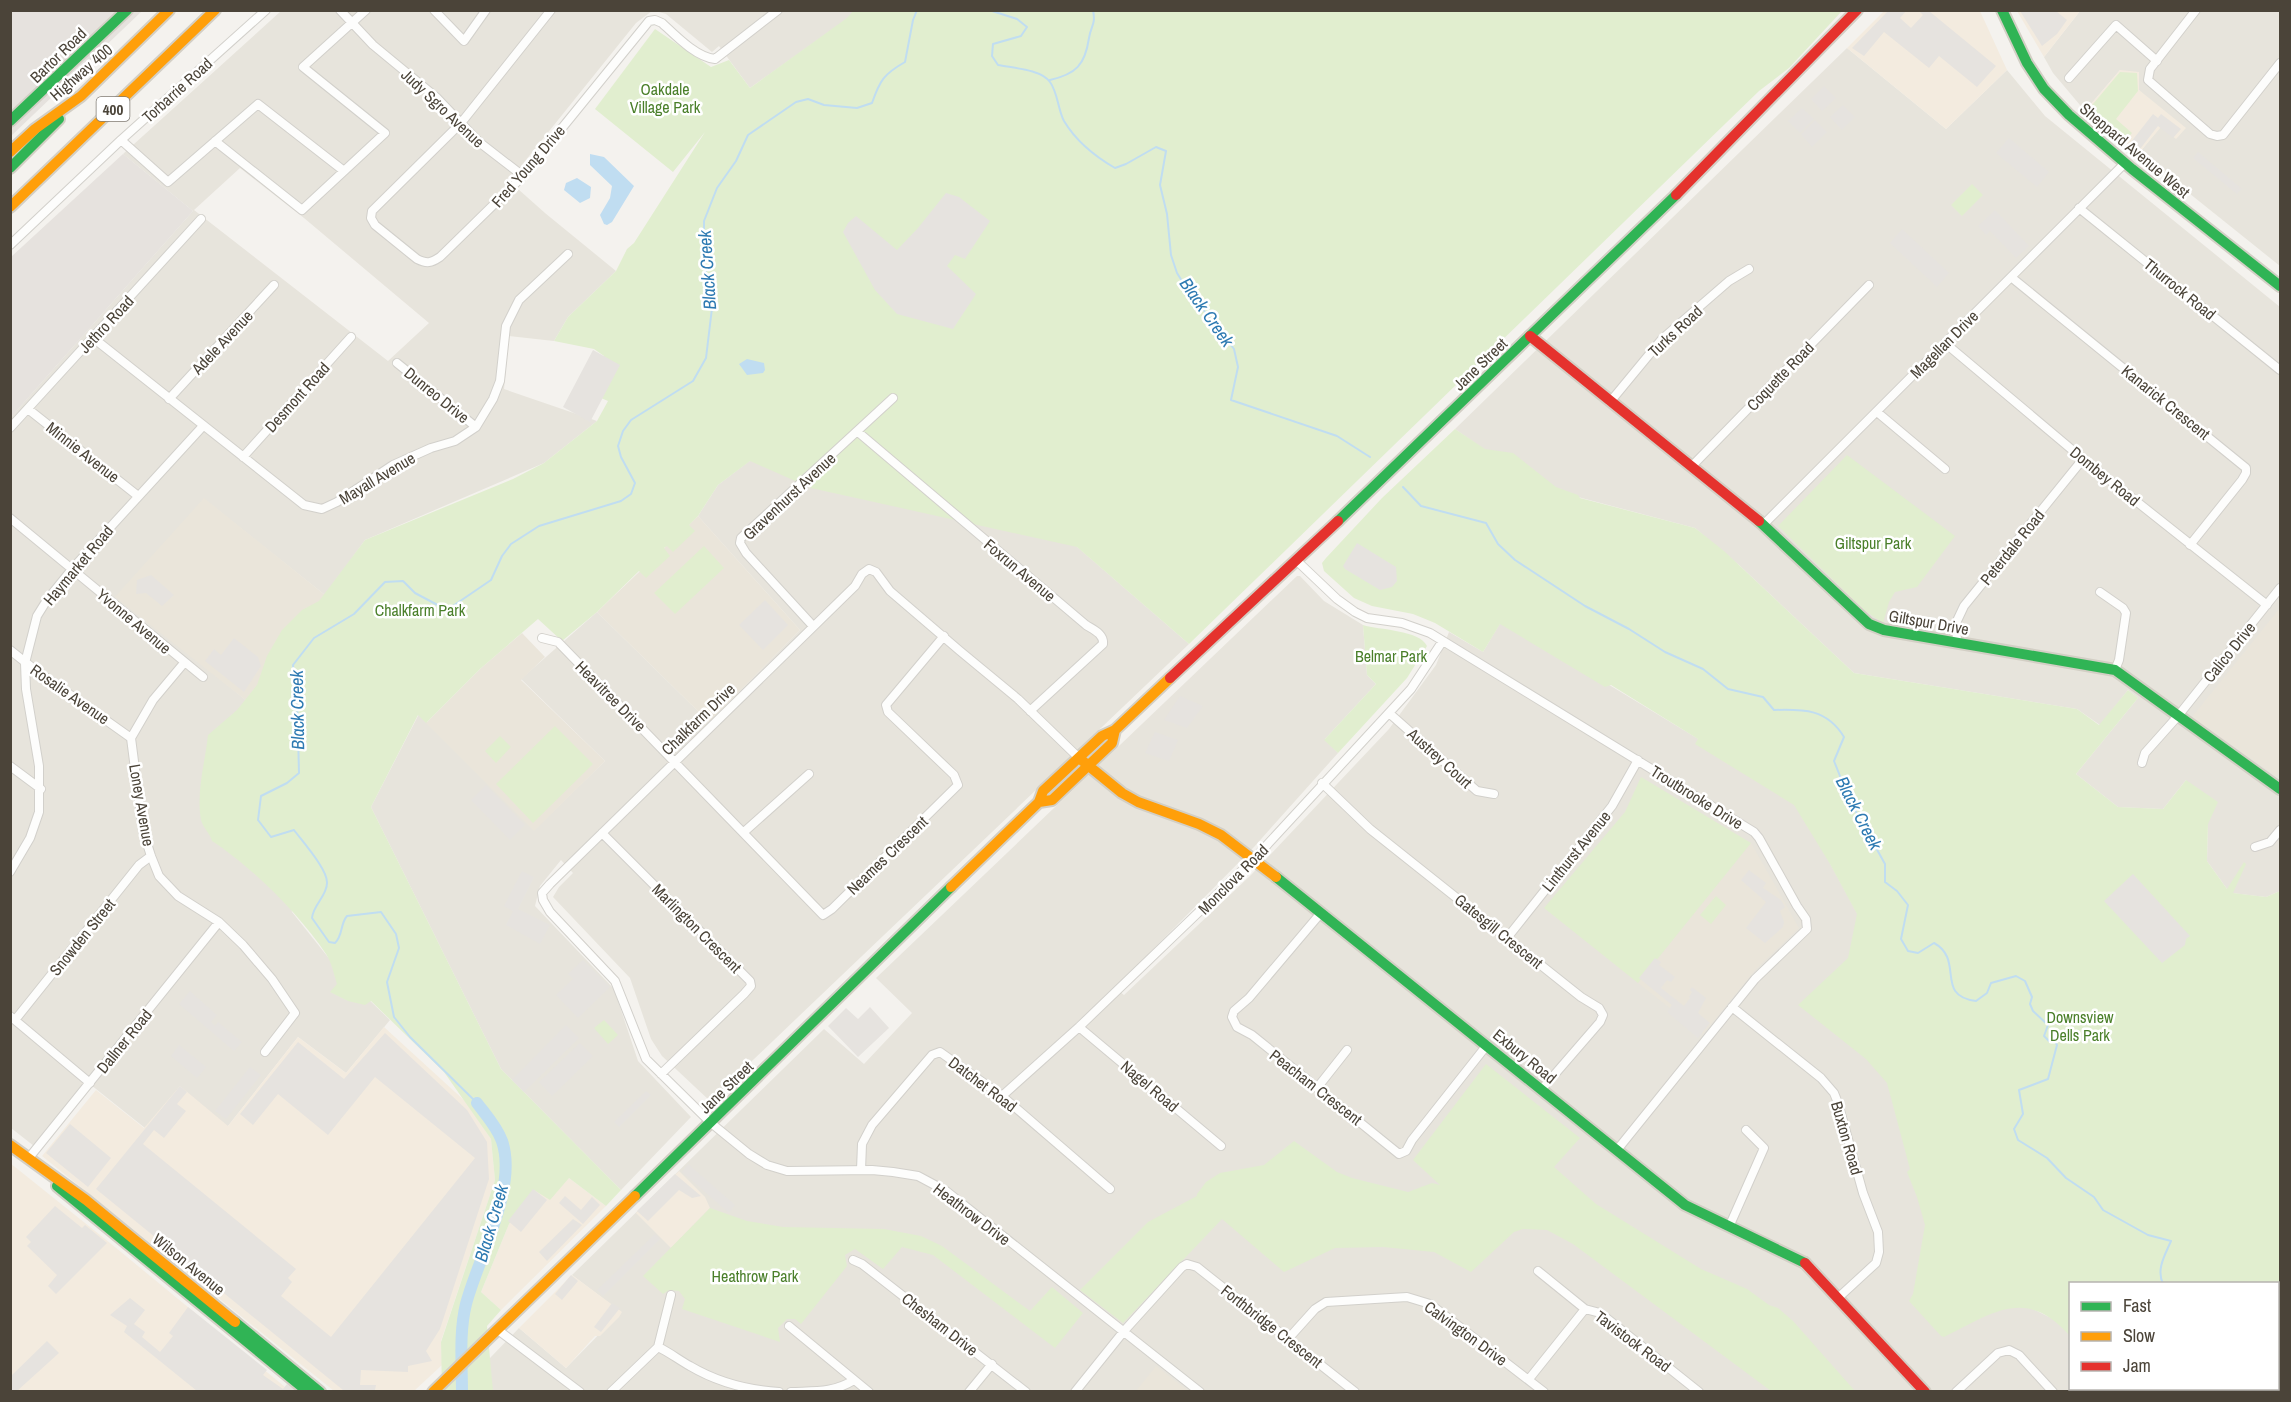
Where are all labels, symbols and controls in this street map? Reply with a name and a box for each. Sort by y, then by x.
street label: Bartor Road [25,23,91,87]
street label: Highway 400 [45,39,117,105]
street label: Torbarrie Road [137,53,217,127]
street label: Judy Sgro Avenue [397,64,489,152]
park label: Oakdale Village Park [630,78,701,118]
road number: 400 [96,97,130,121]
street label: Sheppard Avenue West [2075,97,2195,203]
street label: Fred Young Drive [486,120,570,212]
water label: Black Creek [692,229,722,311]
street label: Thurrock Road [2139,253,2221,325]
water label: Black Creek [1174,272,1240,352]
street label: Jethro Road [74,290,138,358]
street label: Turks Road [1643,300,1707,362]
street label: Adele Avenue [186,305,258,380]
street label: Magellan Drive [1905,305,1983,383]
street label: Jane Street [1448,333,1512,395]
street label: Coquette Road [1741,337,1819,415]
street label: Desmont Road [260,357,334,437]
street label: Kanarick Crescent [2117,359,2215,445]
street label: Dunreo Drive [400,362,474,428]
street label: Minnie Avenue [42,416,124,488]
street label: Dombey Road [2065,441,2145,511]
street label: Mayall Avenue [335,447,419,509]
street label: Gravenhurst Avenue [738,447,840,545]
street label: Peterdale Road [1975,505,2049,589]
street label: Haymarket Road [38,520,118,610]
park label: Giltspur Park [1835,532,1912,554]
street label: Foxrun Avenue [979,533,1061,607]
street label: Yvonne Avenue [92,583,176,659]
park label: Chalkfarm Park [375,599,466,621]
street label: Giltspur Drive [1887,604,1971,640]
street label: Calico Drive [2198,617,2260,687]
park label: Belmar Park [1355,645,1428,667]
street label: Heavitree Drive [571,656,651,736]
street label: Rosalie Avenue [26,659,114,729]
water label: Black Creek [284,669,310,750]
street label: Chalkfarm Drive [656,678,740,760]
street label: Austrey Court [1402,722,1477,793]
street label: Troutbrooke Drive [1647,760,1747,834]
street label: Loney Avenue [124,762,160,848]
water label: Black Creek [1830,772,1888,855]
street label: Linthurst Avenue [1537,806,1615,896]
street label: Neames Crescent [842,810,933,899]
street label: Monclova Road [1193,839,1273,919]
street label: Marlington Crescent [647,878,747,978]
street label: Gatesgill Crescent [1450,888,1548,974]
street label: Snowden Street [44,894,120,980]
street label: Dallner Road [91,1004,157,1078]
park label: Downsview Dells Park [2046,1006,2114,1046]
street label: Exbury Road [1489,1024,1561,1088]
street label: Peacham Crescent [1265,1044,1367,1130]
street label: Datchet Road [944,1051,1022,1117]
street label: Nagel Road [1116,1055,1184,1117]
street label: Jane Street [694,1056,758,1118]
street label: Buxton Road [1826,1099,1868,1177]
street label: Heathrow Drive [929,1178,1015,1250]
water label: Black Creek [468,1181,514,1265]
street label: Wilson Avenue [148,1228,230,1300]
park label: Heathrow Park [712,1265,799,1287]
street label: Forthbridge Crescent [1217,1279,1328,1373]
legend [2069,1282,2279,1390]
street label: Chesham Drive [897,1287,983,1361]
text: Fast [2123,1293,2151,1318]
street label: Calvington Drive [1420,1295,1512,1371]
street label: Tavistock Road [1590,1305,1676,1377]
text: Slow [2123,1323,2155,1348]
text: Jam [2123,1353,2151,1378]

